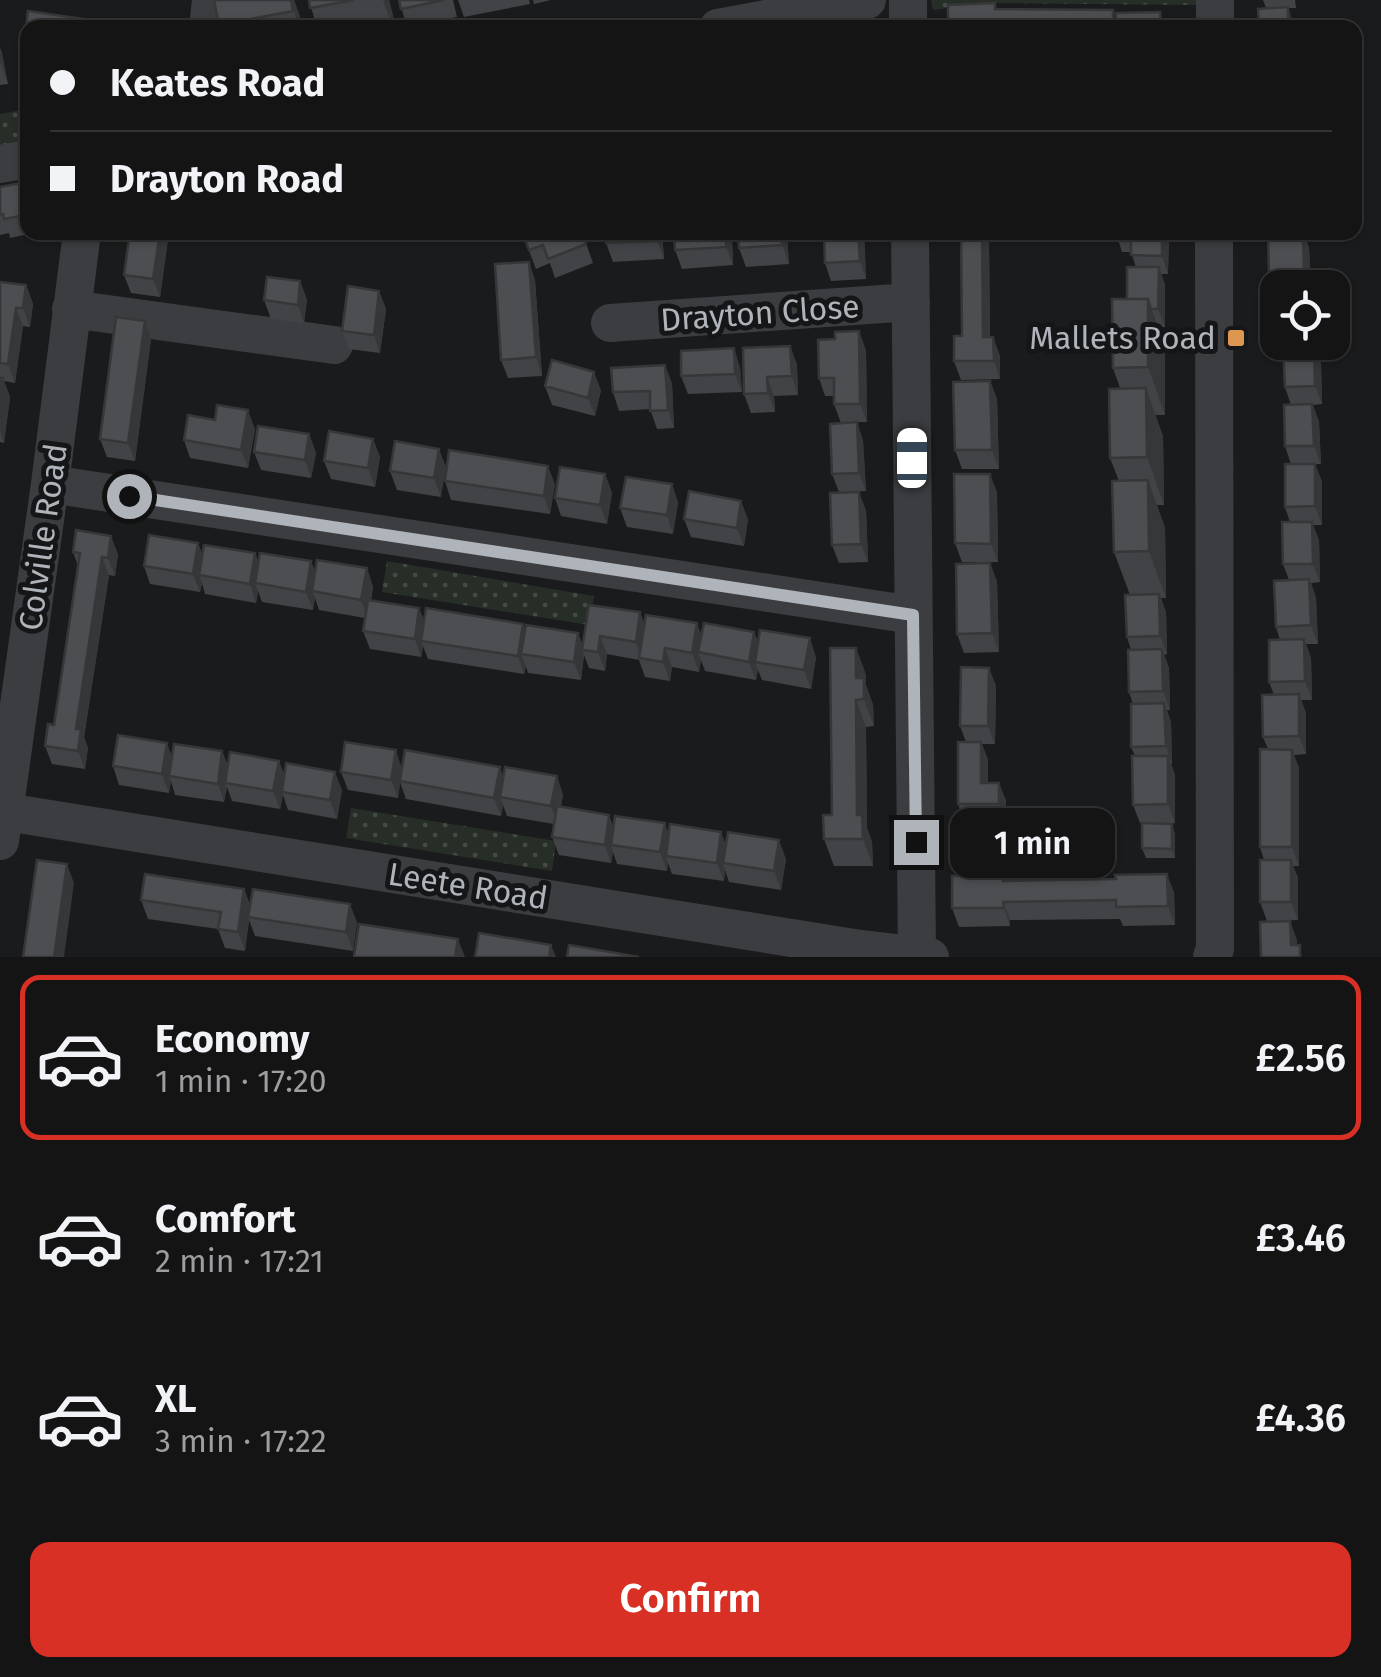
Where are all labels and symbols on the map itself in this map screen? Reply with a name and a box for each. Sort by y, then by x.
street label: Drayton Close [659,287,861,339]
place label: Mallets Road [1029,319,1216,357]
marker: Mallets Road [1225,327,1247,349]
car [897,428,927,488]
street label: Colville Road [11,441,75,633]
route start [107,474,152,519]
callout: 1 min [951,807,1116,877]
route end [894,820,939,865]
street label: Leete Road [386,855,550,917]

